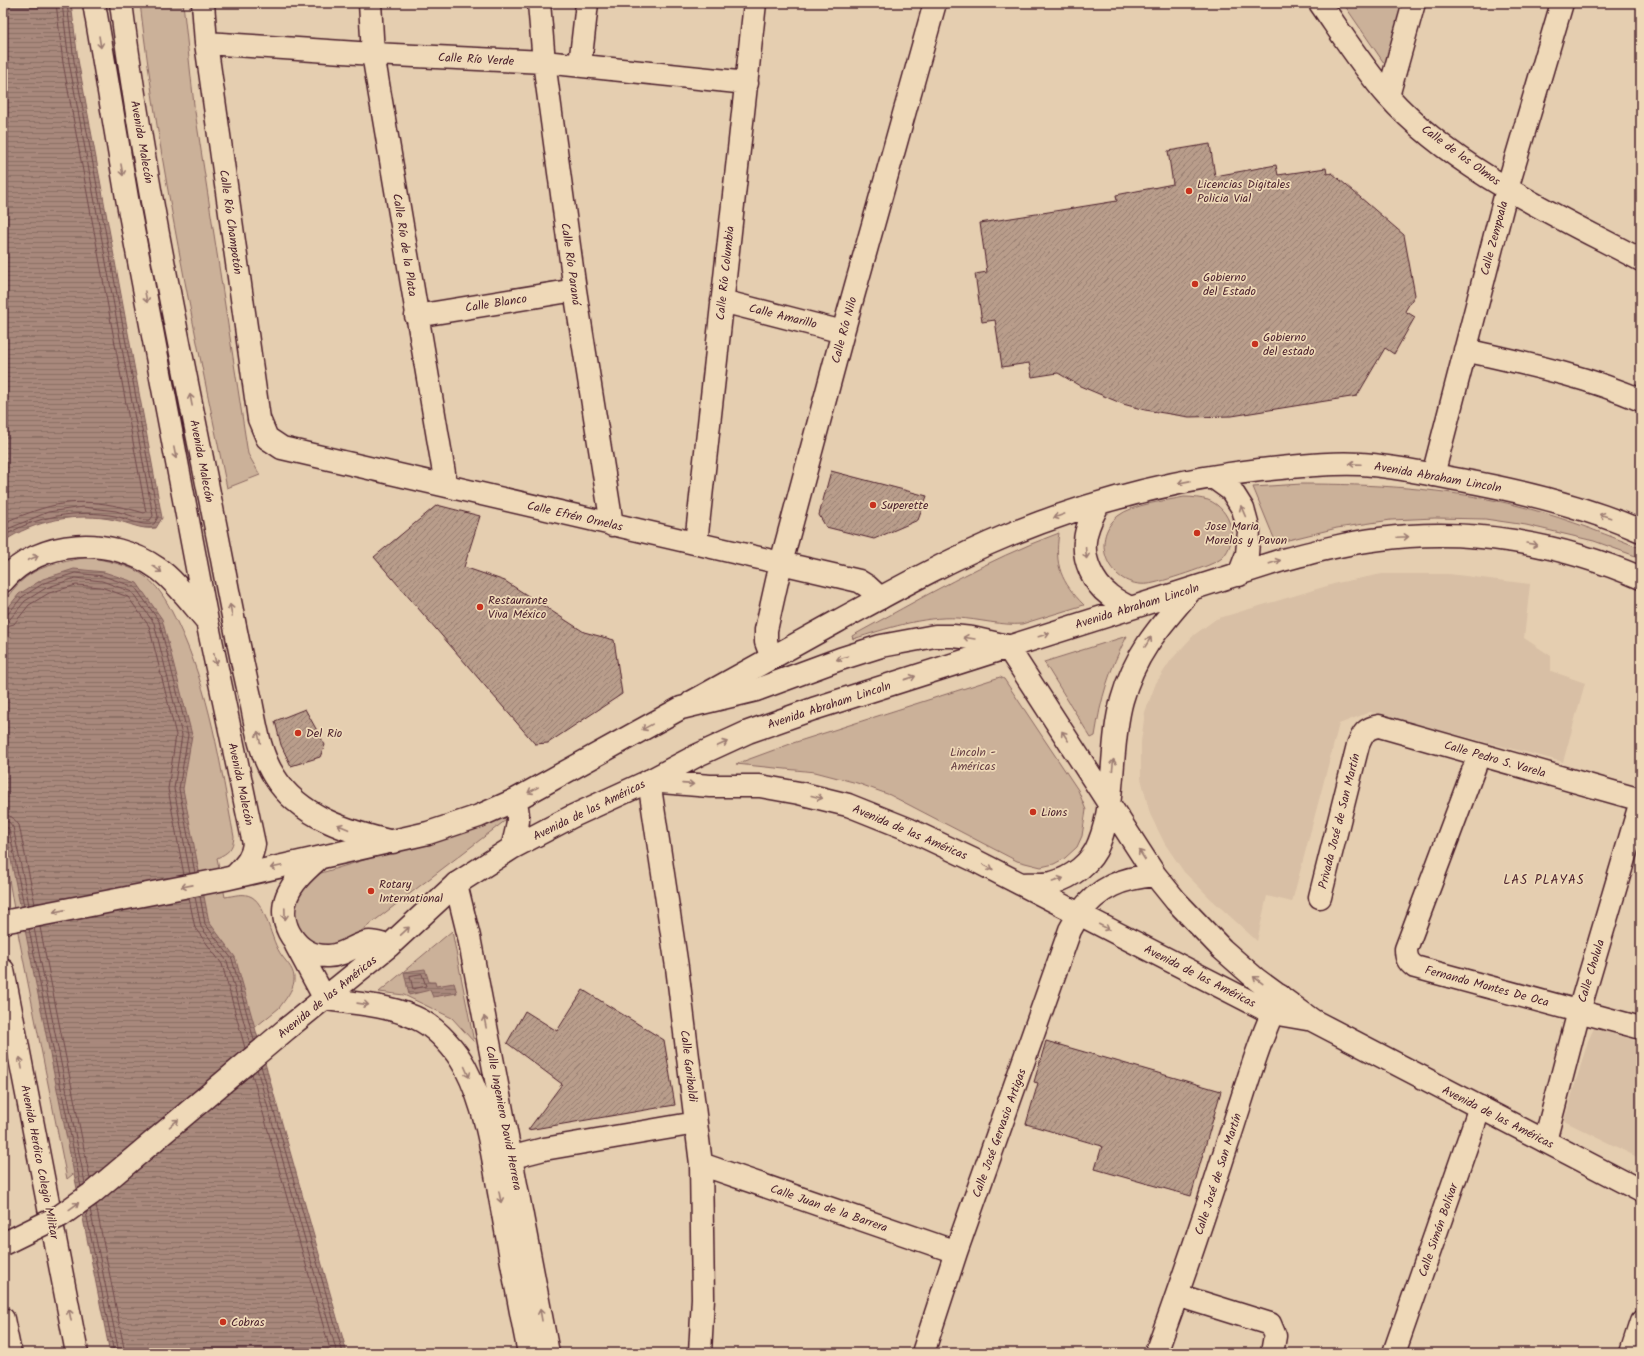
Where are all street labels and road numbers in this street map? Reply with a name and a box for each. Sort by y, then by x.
street label: Calle Río Verde [437,48,515,71]
street label: Avenida Malecón [125,99,158,185]
street label: Calle de los Olmos [1417,120,1504,191]
street label: Calle Río Champotón [214,169,247,276]
street label: Calle Río de la Plata [387,192,422,298]
street label: Calle Zempoala [1475,198,1514,278]
street label: Calle Río Paraná [555,222,586,308]
street label: Calle Río Columbia [711,225,740,321]
street label: Calle Blanco [464,289,528,318]
street label: Calle Río Nilo [826,295,863,366]
street label: Calle Amarillo [747,299,819,334]
street label: Avenida Malecón [184,418,219,504]
street label: Avenida Abraham Lincoln [1373,457,1503,498]
street label: Calle Efrén Ornelas [525,496,625,537]
street label: Avenida Abraham Lincoln [1073,579,1202,634]
street label: Avenida Abraham Lincoln [765,677,893,734]
street label: Calle Pedro S. Varela [1442,736,1548,783]
street label: Avenida Malecón [222,741,259,827]
street label: Privada José de San Martín [1313,751,1366,891]
street label: Avenida de las Américas [530,775,649,846]
street label: Avenida de las Américas [849,800,970,865]
street label: Calle Cholula [1573,937,1610,1005]
street label: Avenida de las Américas [1141,940,1259,1013]
street label: Avenida de las Américas [273,951,381,1044]
street label: Fernando Montes De Oca [1423,961,1551,1012]
street label: Calle Garibaldi [675,1029,702,1104]
street label: Calle Ingeniero David Herrera [480,1044,527,1193]
street label: Calle José Gervasio Artigas [967,1066,1032,1200]
street label: Avenida de las Américas [1439,1081,1557,1154]
street label: Avenida Heróico Colegio Militar [15,1083,64,1242]
street label: Calle José de San Martín [1190,1111,1247,1238]
street label: Calle Juan de la Barrera [768,1179,890,1238]
street label: Calle Simón Bolívar [1414,1180,1464,1280]

